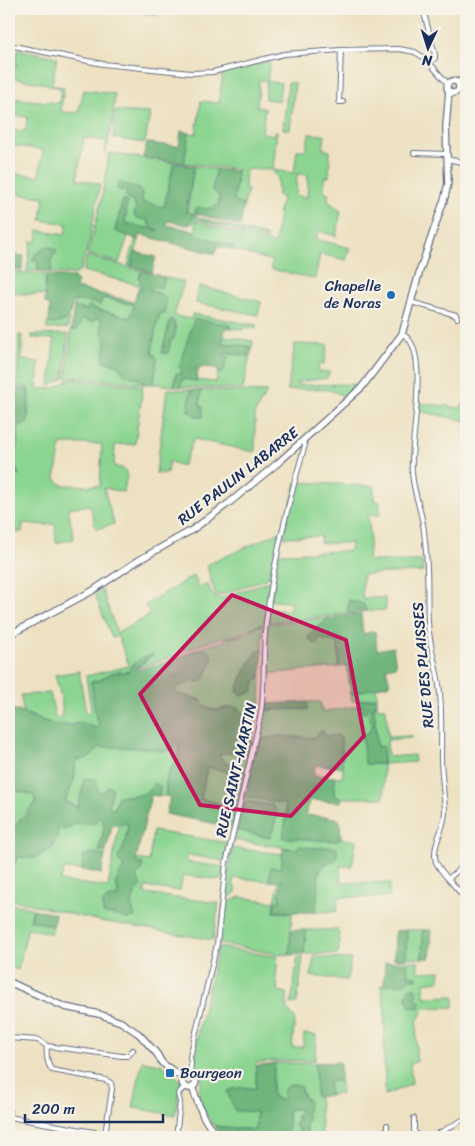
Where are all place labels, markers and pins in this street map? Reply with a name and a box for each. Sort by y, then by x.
place label: Chapelle de Noras [324,273,382,316]
marker: Chapelle de Noras [385,289,397,301]
place label: Bourgeon [180,1060,242,1086]
marker: Bourgeon [164,1067,176,1079]

